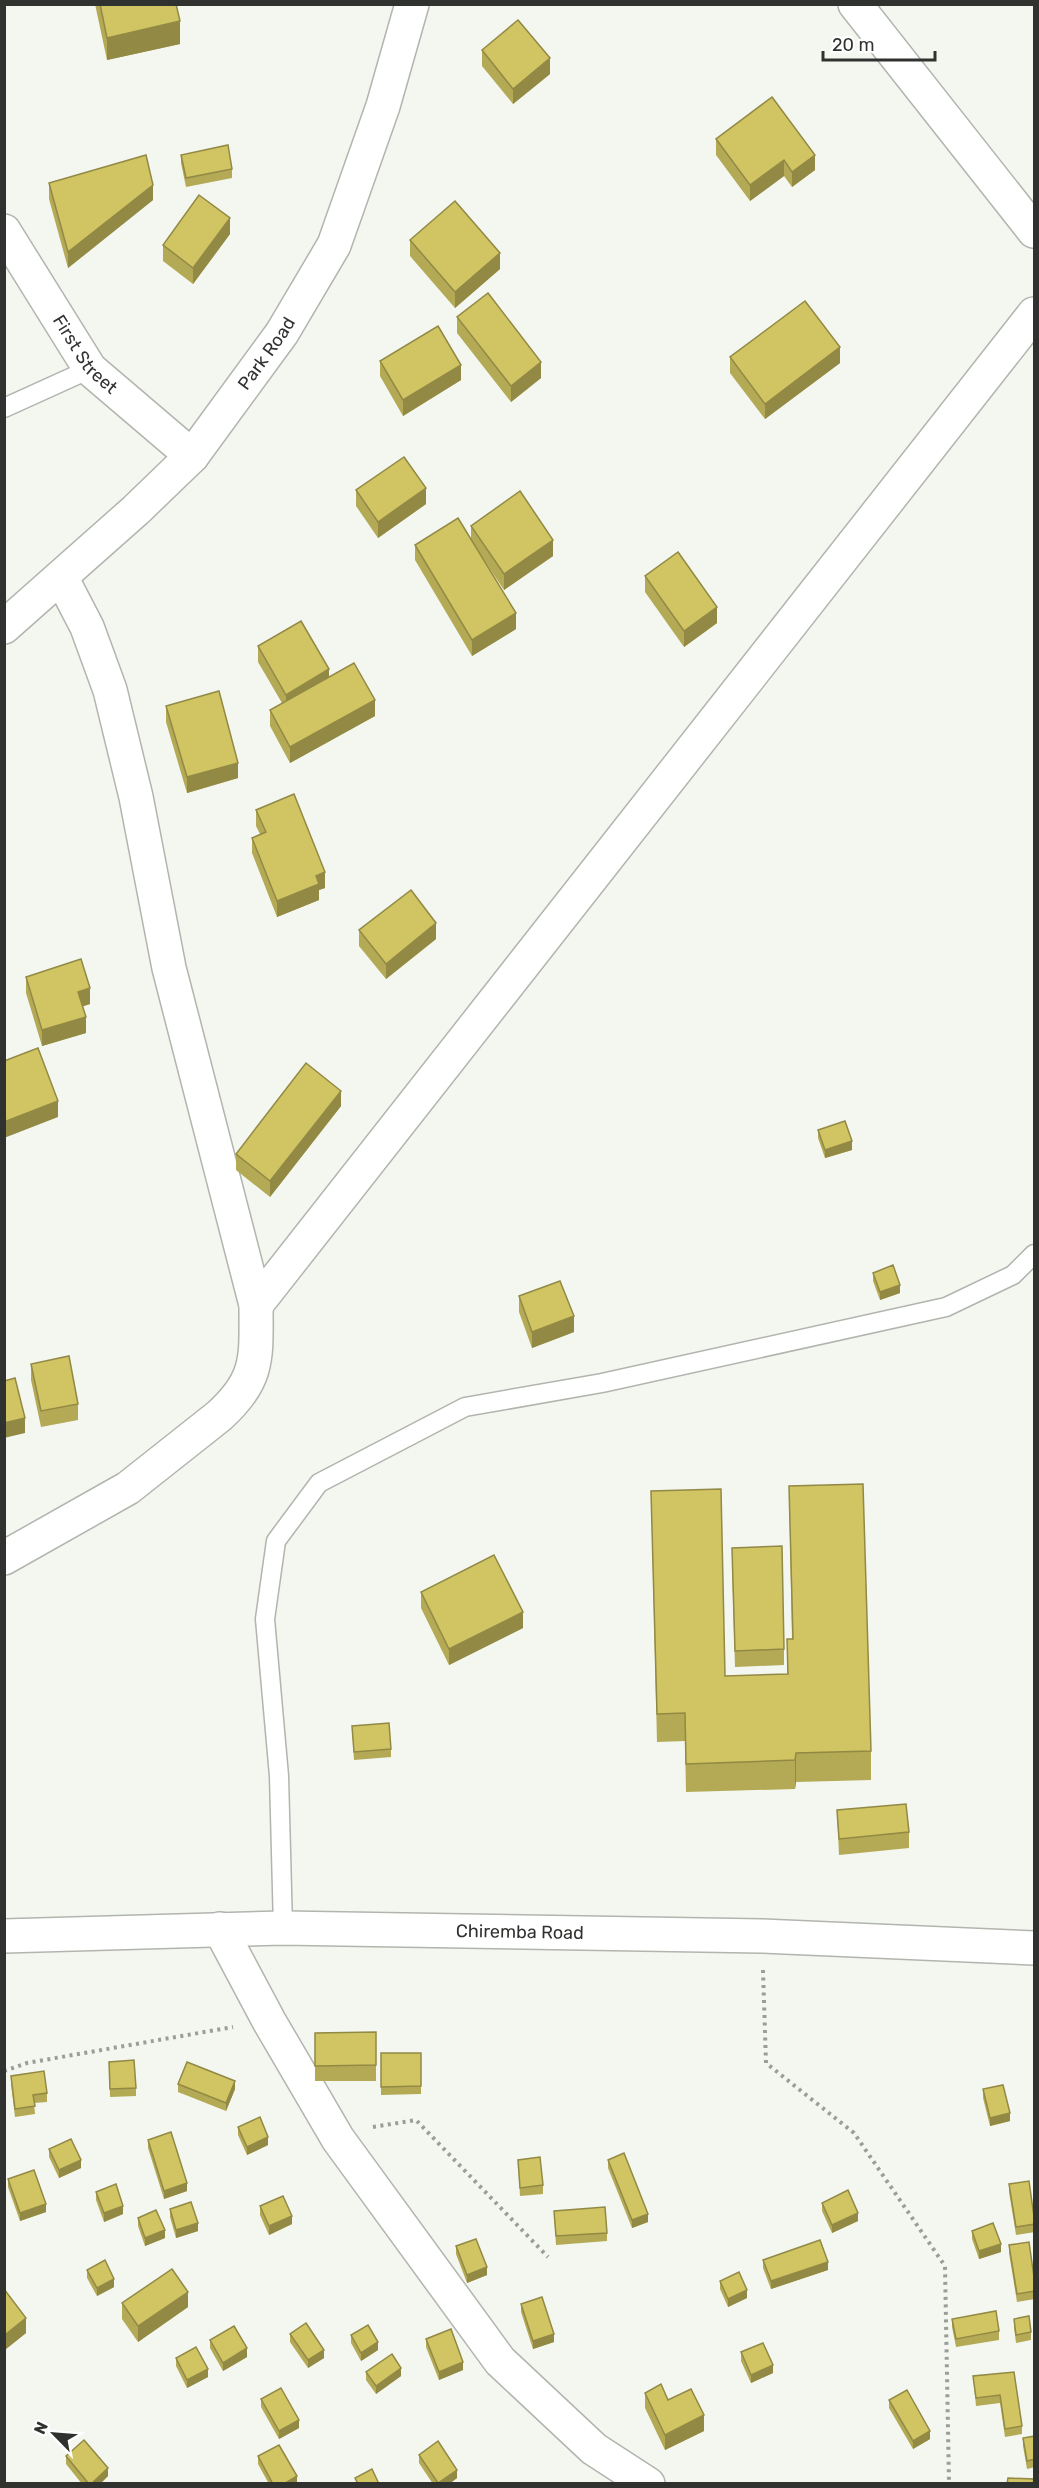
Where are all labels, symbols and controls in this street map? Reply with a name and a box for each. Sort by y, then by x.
scale bar [823,24,936,62]
text: 20 m [832,34,874,56]
street label: First Street [48,311,122,399]
street label: Park Road [233,313,300,394]
street label: Chiremba Road [456,1920,584,1944]
north arrow [24,2404,84,2464]
text: N [30,2419,52,2437]

